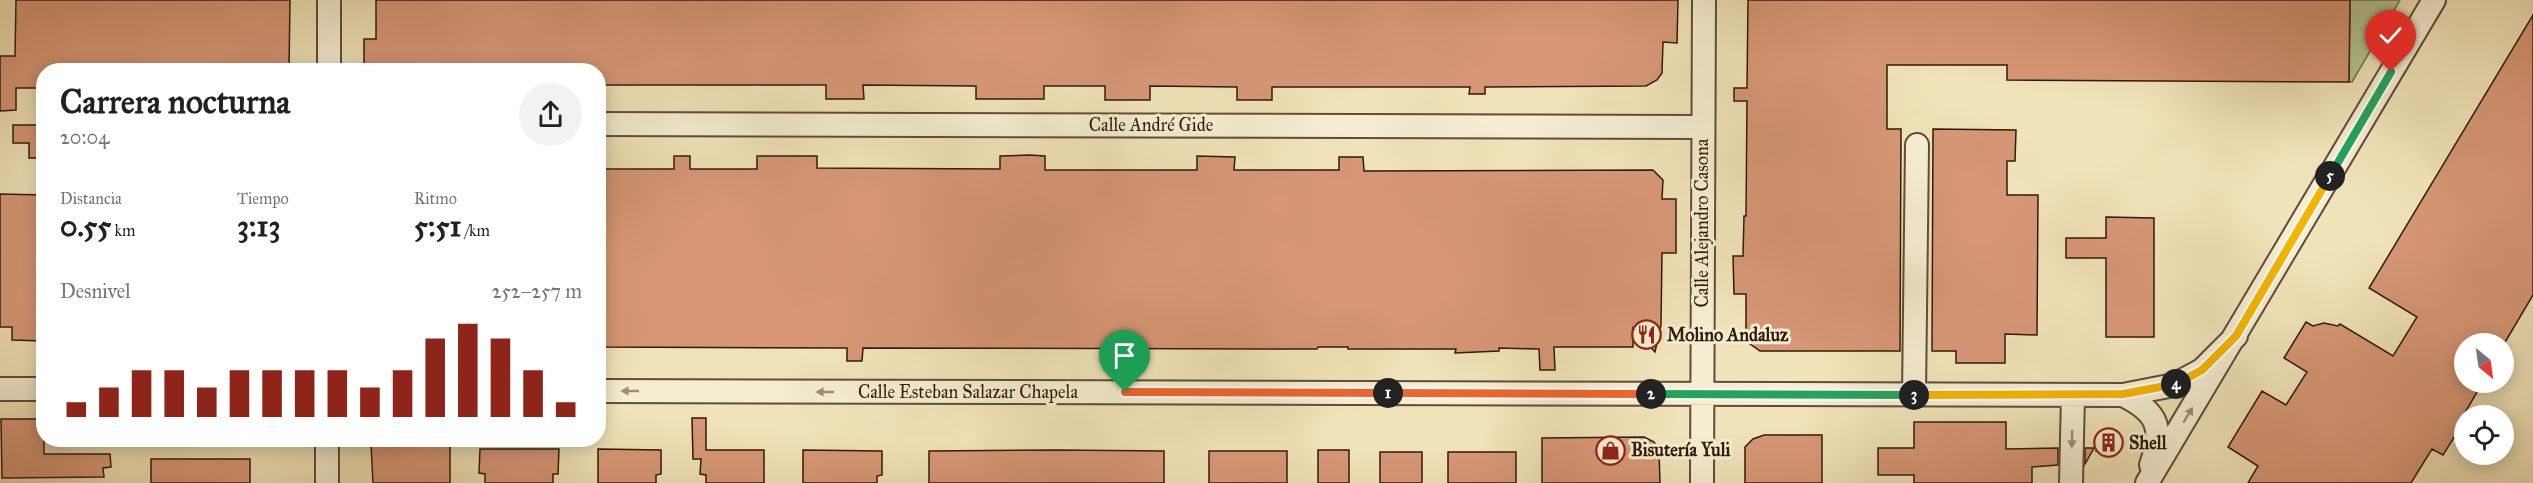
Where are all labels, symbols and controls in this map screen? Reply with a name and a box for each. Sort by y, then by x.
pin [2365,10,2416,72]
icon: check [2374,19,2407,52]
text: Carrera nocturna [60,82,290,122]
button: share [519,83,582,146]
street label: Calle André Gide [1089,114,1213,136]
text: 20:04 [60,125,109,149]
street label: Calle Alejandro Casona [1691,138,1713,307]
pin: 5 [2315,161,2345,191]
text: 5 [2326,166,2334,185]
text: Distancia [60,189,122,208]
text: Tiempo [237,189,289,208]
text: Ritmo [414,189,457,208]
text: 0.55 [60,208,111,244]
text: 3:13 [237,208,280,244]
text: 5:51 [414,208,461,244]
text: km [111,221,136,240]
text: /km [461,221,490,240]
text: Desnivel [60,279,131,303]
text: 252–257 m [492,279,582,303]
restaurant icon: Molino Andaluz [1630,319,1662,351]
place label: Molino Andaluz [1667,324,1789,346]
pin [1099,330,1150,392]
north arrow [2454,333,2514,393]
map controls [2454,333,2514,465]
icon: arrive [1108,339,1141,372]
pin: 4 [2161,369,2191,399]
text: 4 [2172,374,2180,393]
pin: 1 [1373,378,1403,408]
pin: 2 [1636,379,1666,409]
pin: 3 [1899,380,1929,410]
street label: Calle Esteban Salazar Chapela [858,381,1078,403]
text: 1 [1385,383,1391,402]
text: 2 [1647,384,1655,403]
text: 3 [1911,385,1917,404]
one-way arrow [621,386,640,396]
one-way arrow [816,387,835,397]
button: locate [2454,405,2514,465]
one-way arrow [2182,407,2193,423]
building icon: Shell [2092,427,2124,459]
one-way arrow [2067,429,2076,448]
place label: Shell [2129,432,2168,454]
shop icon: Bisutería Yuli [1594,434,1626,466]
place label: Bisutería Yuli [1631,439,1732,461]

